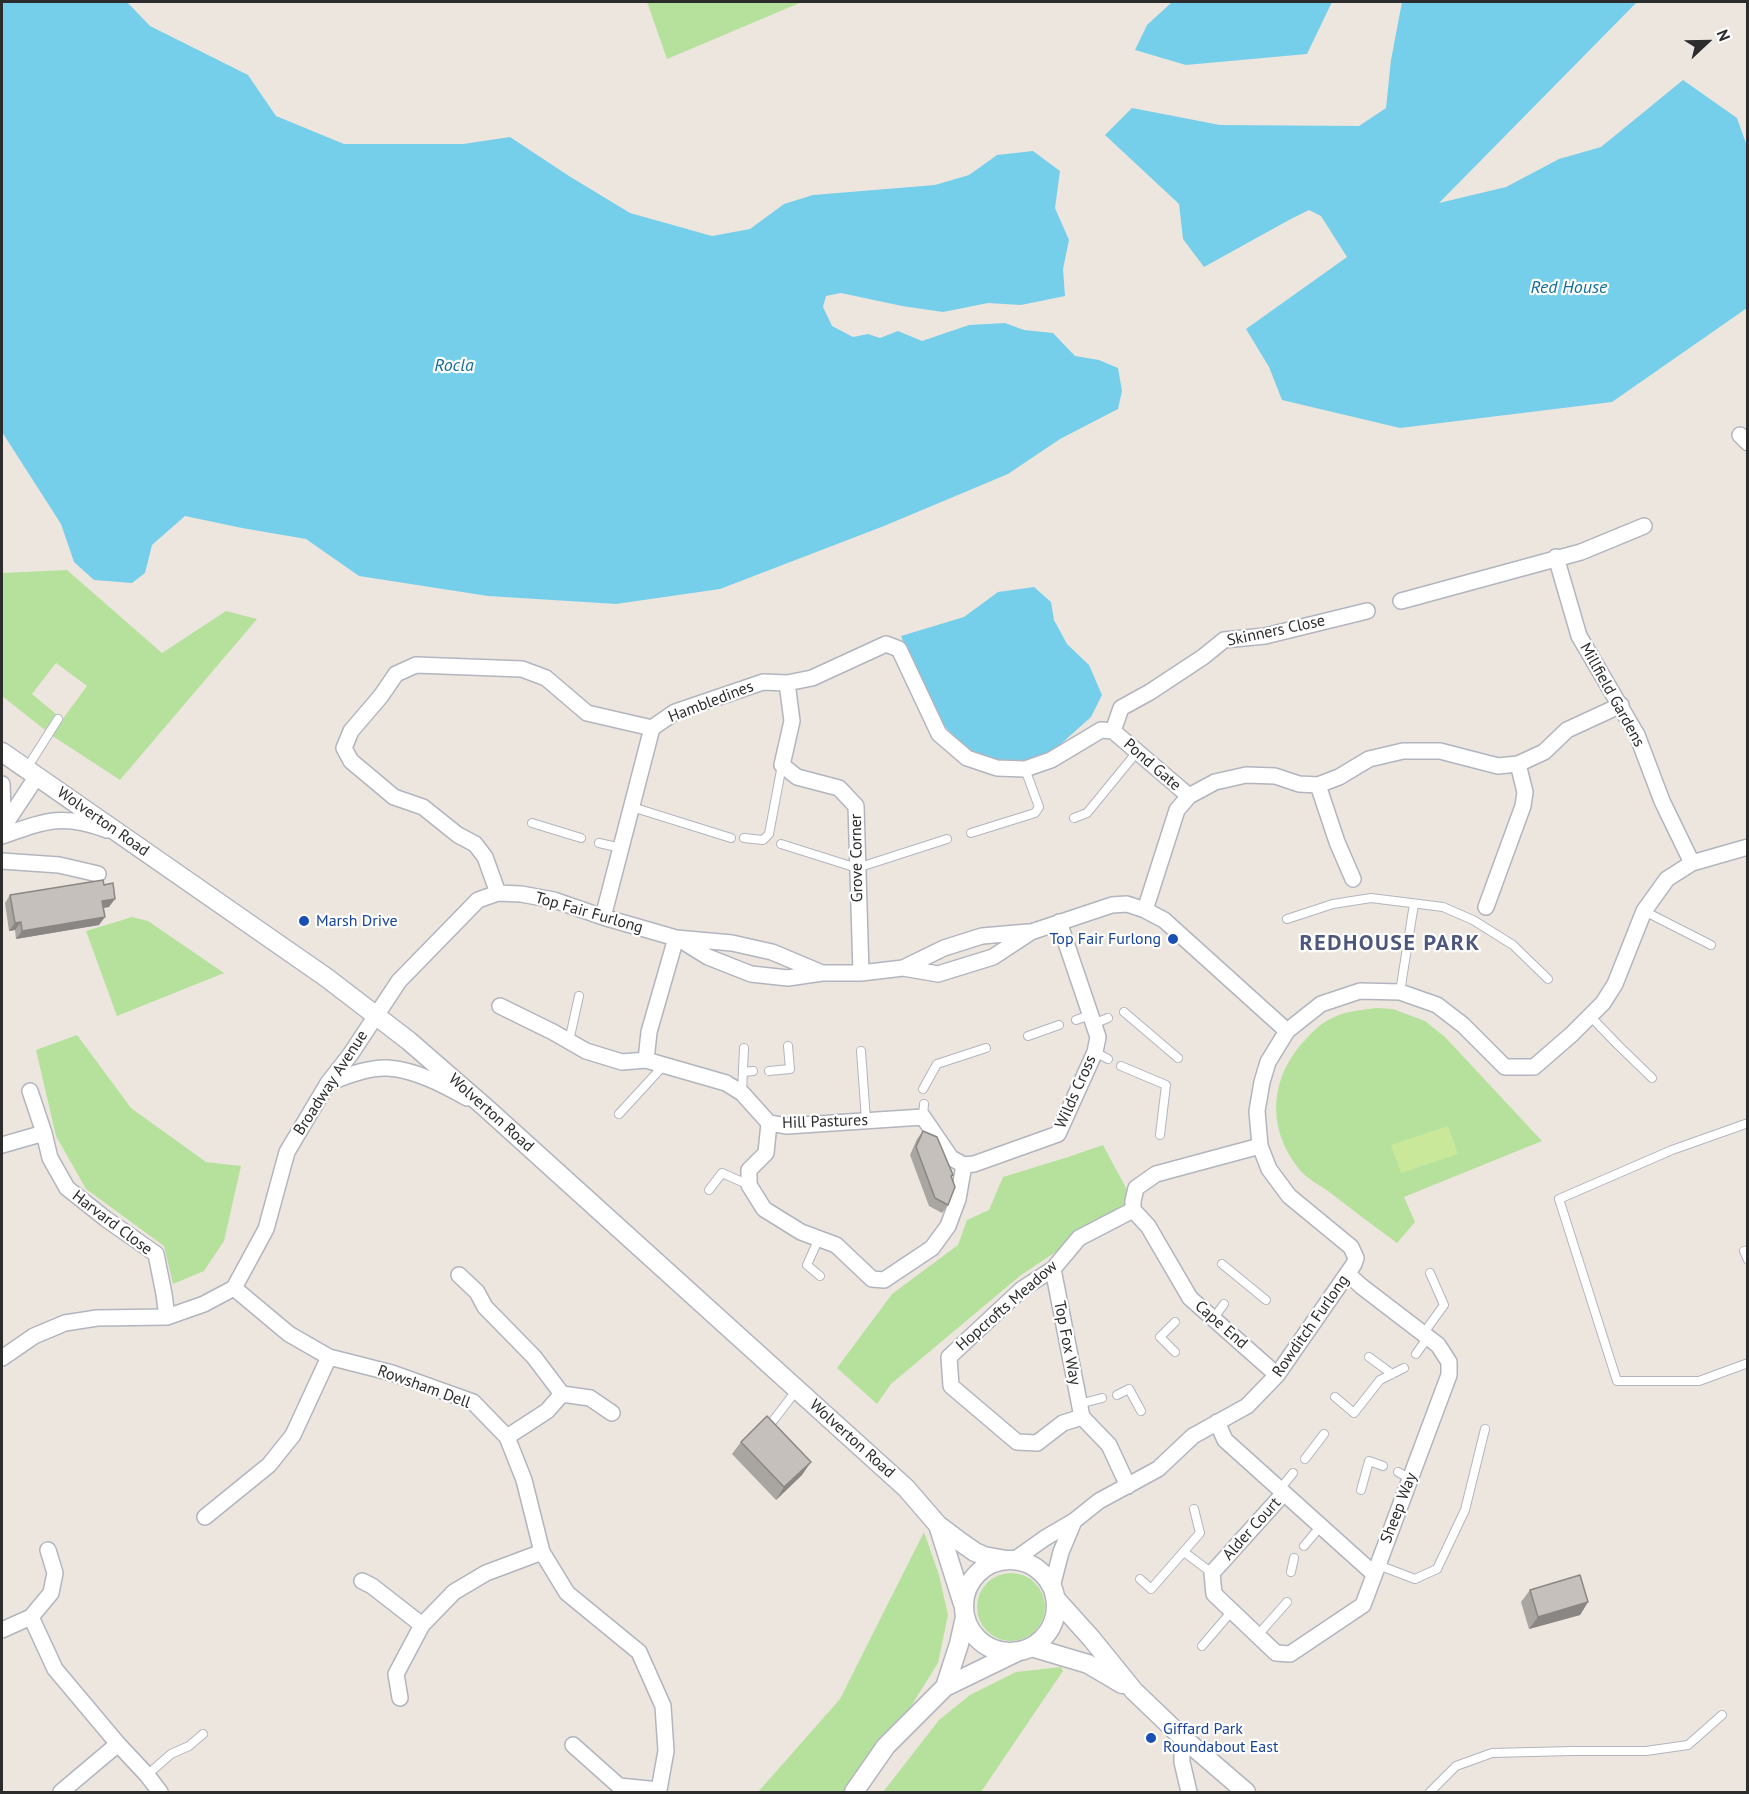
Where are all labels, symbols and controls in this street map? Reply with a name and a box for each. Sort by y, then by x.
north arrow [1677,12,1737,72]
text: N [1712,27,1735,44]
water label: Red House [1531,277,1607,299]
water label: Rocla [434,355,474,377]
street label: Skinners Close [1225,611,1327,651]
street label: Millfield Gardens [1575,640,1649,750]
street label: Hambledines [666,677,756,727]
street label: Pond Gate [1119,735,1185,795]
street label: Wolverton Road [53,783,153,861]
street label: Grove Corner [847,814,867,902]
street label: Top Fair Furlong [533,888,645,938]
place label: Marsh Drive [316,911,398,931]
marker: Marsh Drive [297,914,311,928]
place label: Top Fair Furlong [1050,929,1161,949]
district label: REDHOUSE PARK [1299,931,1481,957]
marker: Top Fair Furlong [1166,932,1180,946]
street label: Broadway Avenue [290,1027,372,1139]
street label: Wilds Cross [1051,1052,1101,1132]
street label: Wolverton Road [444,1070,538,1156]
street label: Hill Pastures [782,1111,868,1133]
street label: Harvard Close [68,1187,156,1259]
street label: Hopcrofts Meadow [952,1257,1062,1355]
street label: Rowditch Furlong [1269,1271,1353,1381]
street label: Cape End [1191,1297,1251,1353]
street label: Top Fox Way [1049,1299,1085,1387]
street label: Rowsham Dell [375,1361,473,1413]
street label: Wolverton Road [805,1396,899,1482]
street label: Sheep Way [1377,1470,1421,1546]
street label: Alder Court [1219,1494,1285,1564]
place label: Giffard Park Roundabout East [1163,1719,1278,1757]
marker: Giffard Park Roundabout East [1144,1731,1158,1745]

